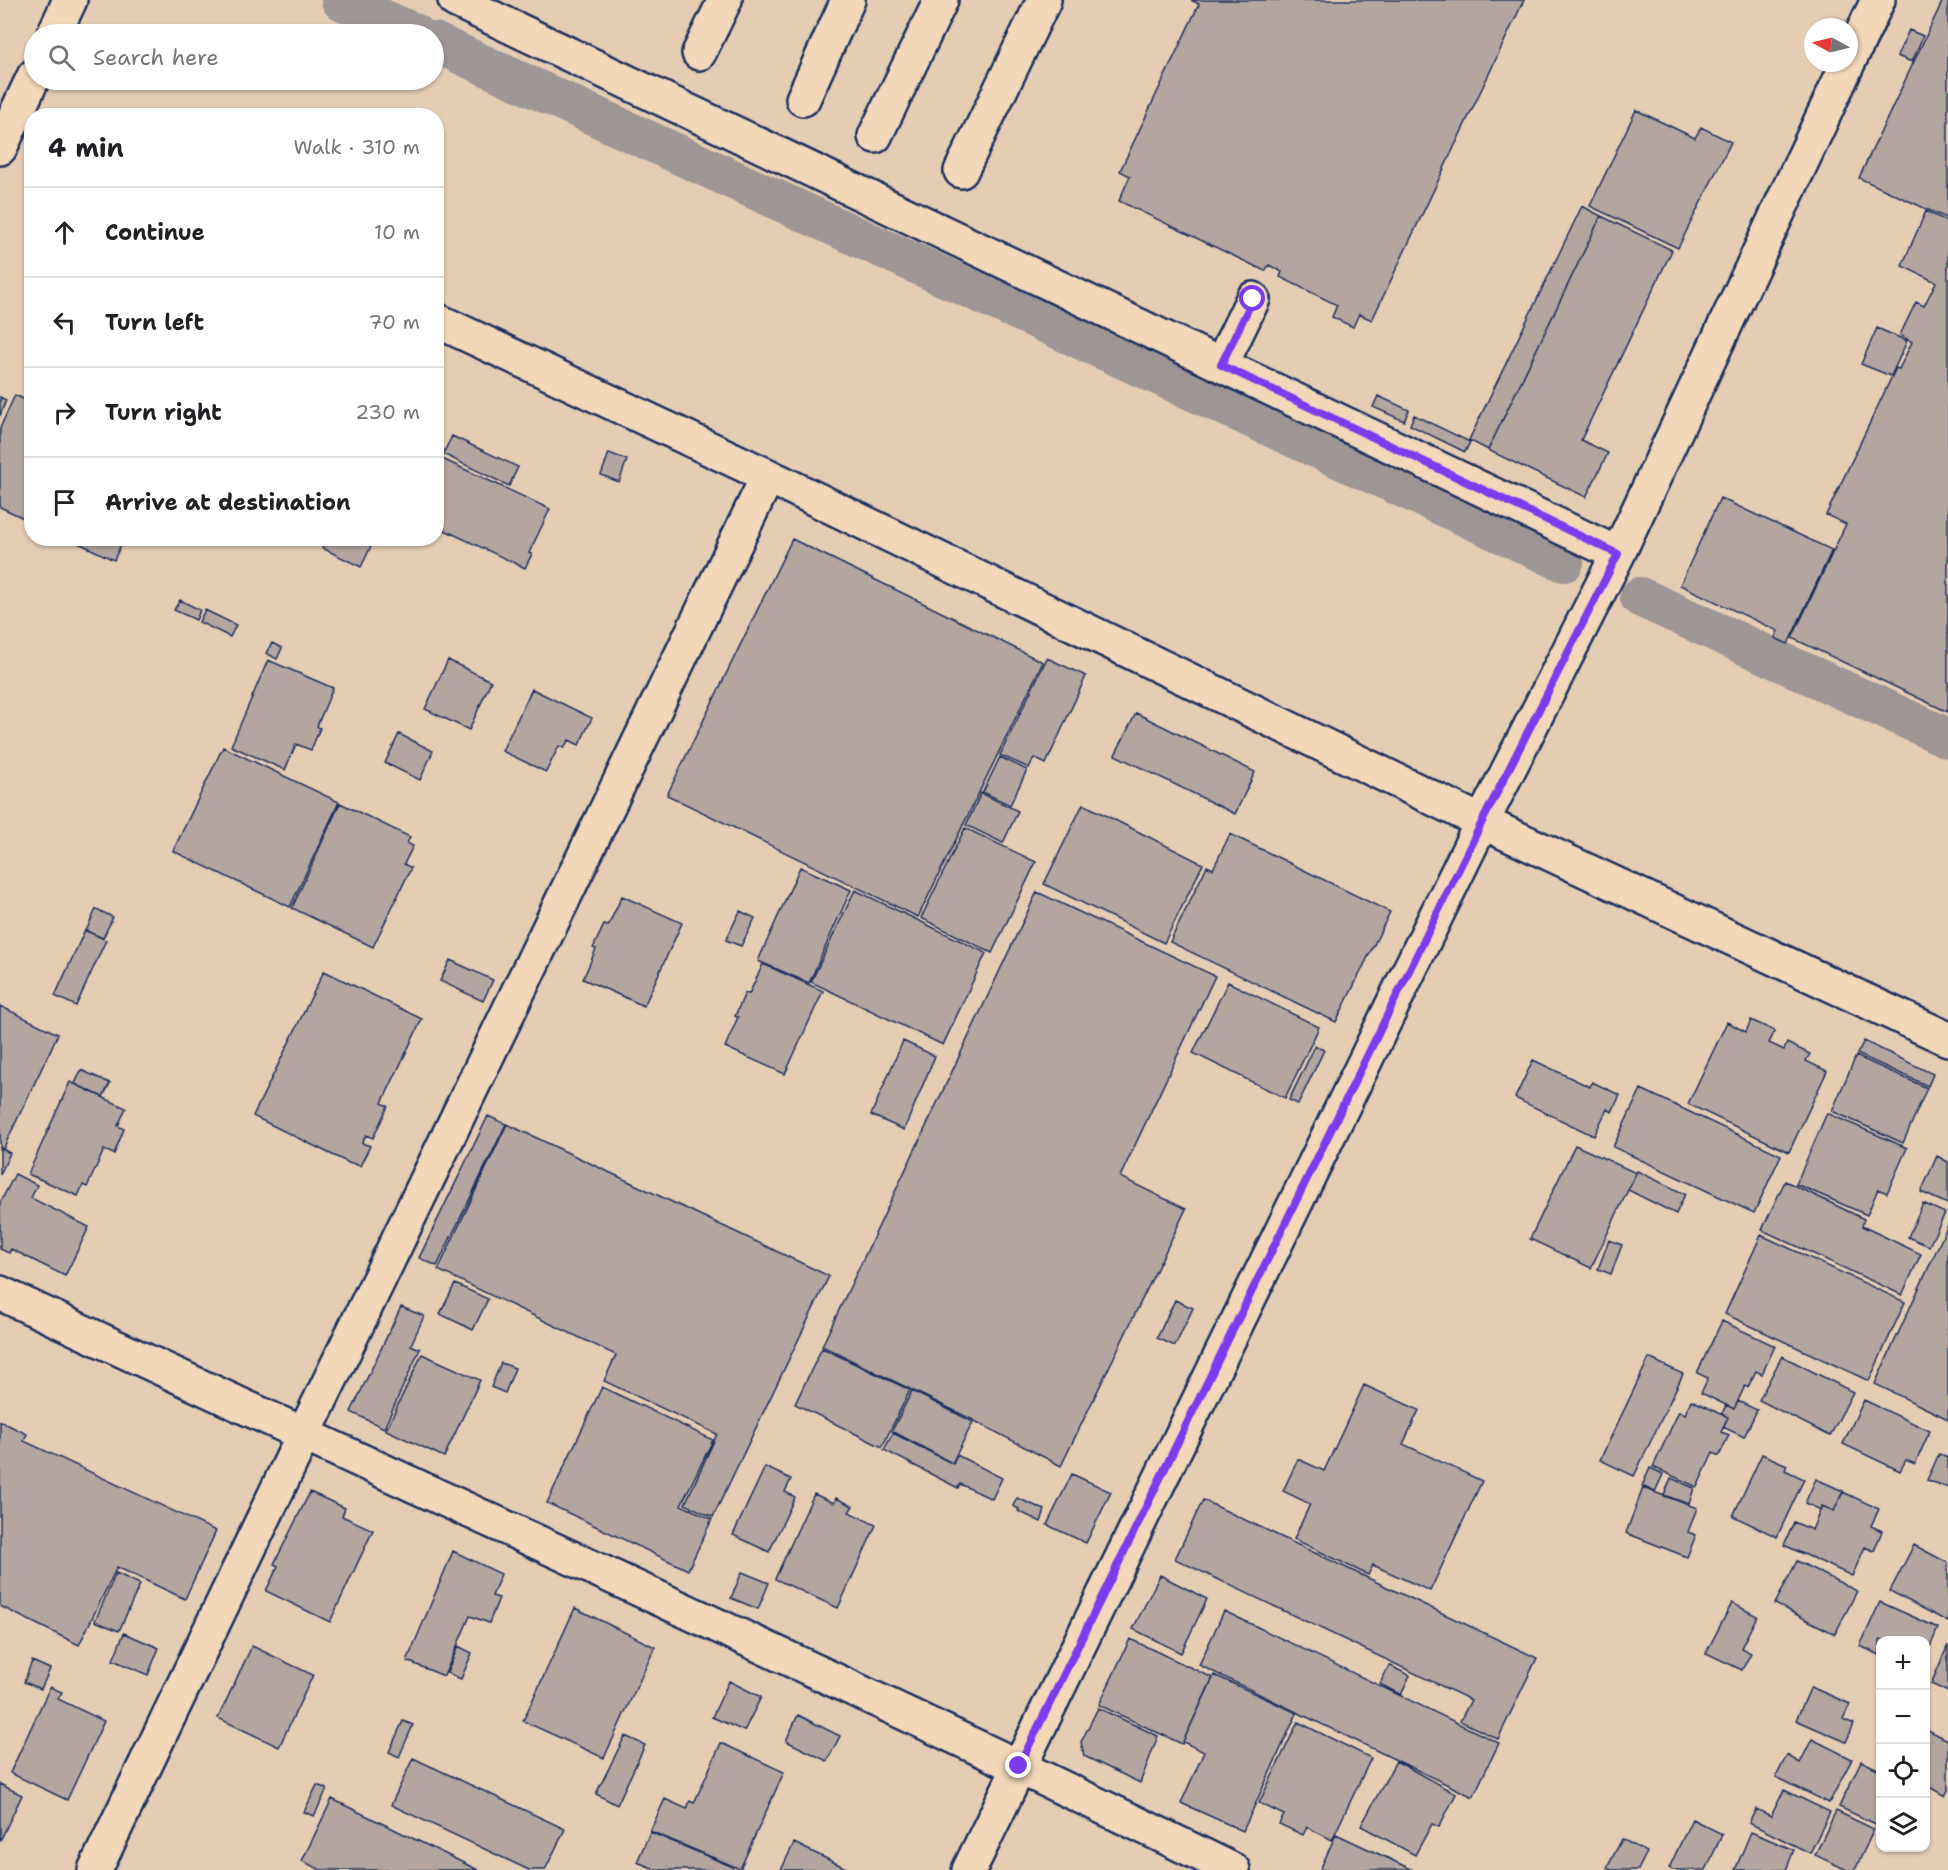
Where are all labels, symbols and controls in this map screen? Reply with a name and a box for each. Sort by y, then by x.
north arrow [1804,18,1858,72]
search box [24,24,444,90]
icon: search [45,41,78,74]
text: Search here [93,43,219,72]
text: 4 min [48,130,124,165]
text: Walk · 310 m [294,134,420,160]
icon: ahead [48,216,81,249]
text: Continue [105,218,205,247]
text: 10 m [374,219,420,245]
route start [1239,285,1265,311]
icon: left [48,306,81,339]
text: Turn left [105,308,204,337]
text: 70 m [368,309,420,335]
icon: right [48,396,81,429]
text: Turn right [105,398,222,427]
text: 230 m [355,399,420,425]
icon: arrive [48,486,81,519]
text: Arrive at destination [105,488,351,517]
map controls [1876,1636,1930,1852]
button: + [1876,1636,1930,1690]
button: − [1876,1690,1930,1744]
button: locate [1876,1744,1930,1798]
route end [1005,1752,1031,1778]
button: layers [1876,1798,1930,1852]

